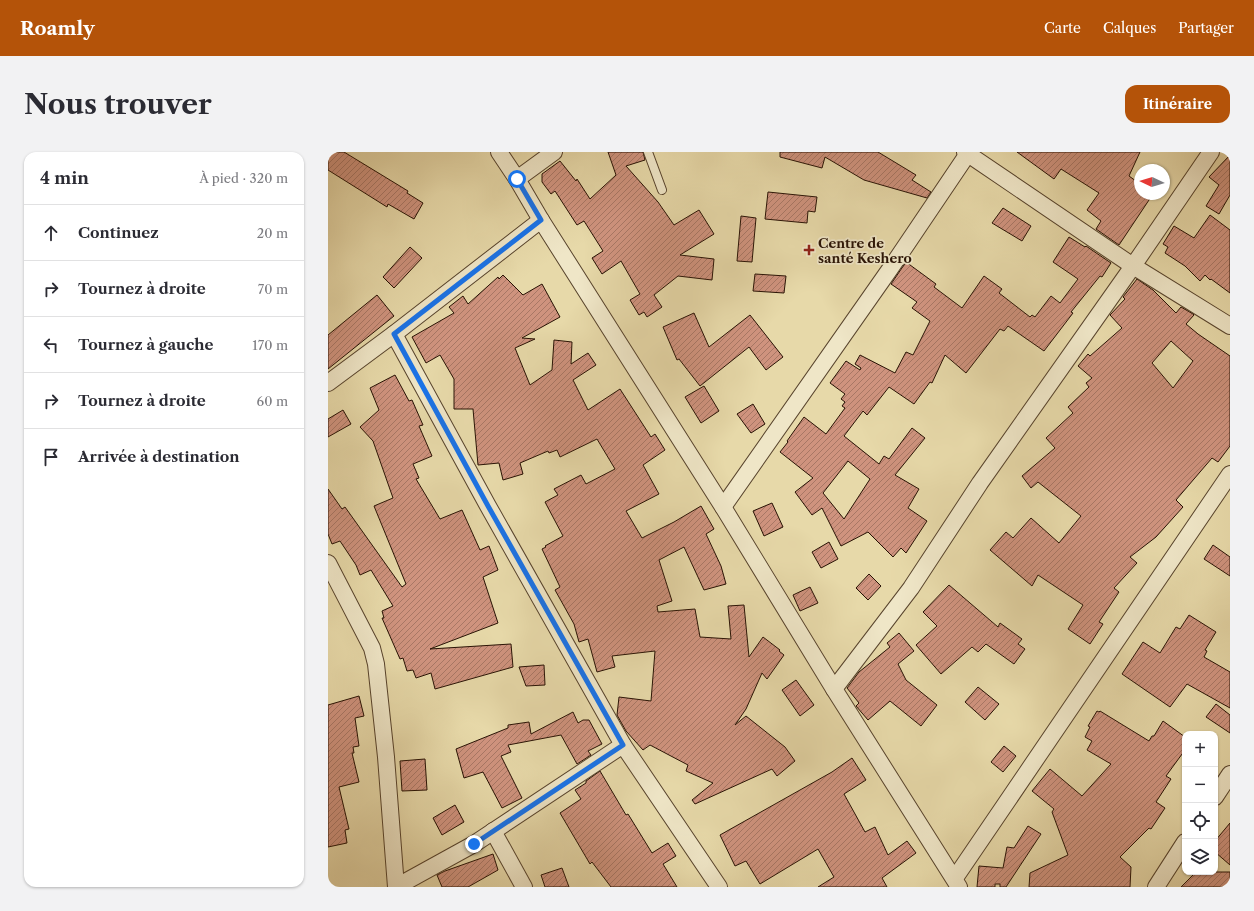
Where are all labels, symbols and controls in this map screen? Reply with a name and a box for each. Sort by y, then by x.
text: Roamly [20,17,95,40]
text: Carte [1044,19,1081,37]
text: Calques [1103,19,1156,37]
text: Partager [1178,19,1234,37]
button: Itinéraire [1125,85,1230,123]
text: Nous trouver [24,87,212,121]
north arrow [1134,164,1170,200]
text: 4 min [40,168,89,188]
text: À pied · 320 m [199,170,288,186]
route start [508,170,526,188]
icon: ahead [40,222,62,244]
text: Continuez [78,223,159,242]
text: 20 m [257,225,288,241]
place label: Centre de santé Keshero [818,235,912,266]
marker: Centre de santé Keshero [803,244,815,256]
icon: right [40,278,62,300]
text: Tournez à droite [78,279,206,298]
text: 70 m [258,281,288,297]
icon: left [40,334,62,356]
text: Tournez à gauche [78,335,214,354]
text: 170 m [252,337,288,353]
icon: right [40,390,62,412]
text: Tournez à droite [78,391,206,410]
text: 60 m [257,393,288,409]
icon: arrive [40,446,62,468]
text: Arrivée à destination [78,447,240,466]
map controls [1182,731,1218,875]
button: + [1182,731,1218,767]
button: − [1182,767,1218,803]
button: locate [1182,803,1218,839]
route end [465,835,483,853]
button: layers [1182,839,1218,875]

